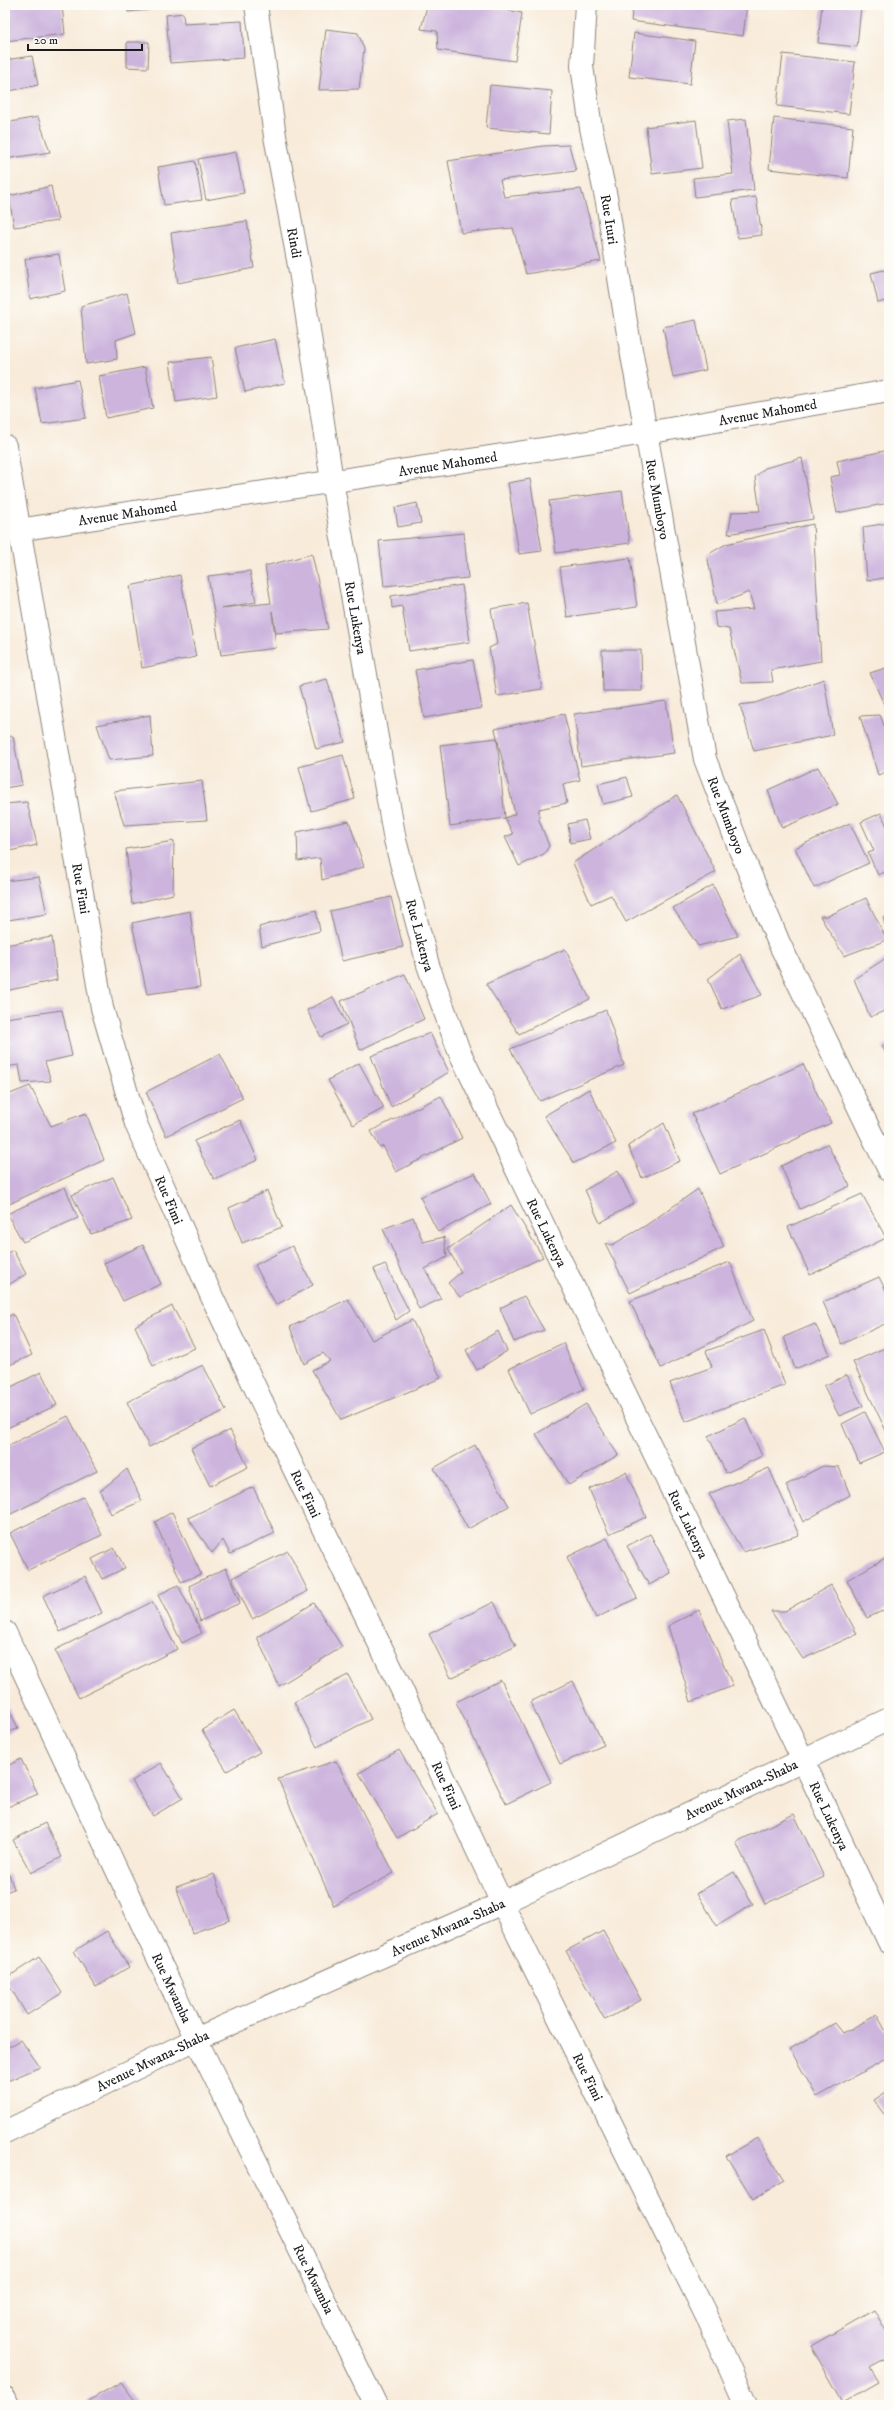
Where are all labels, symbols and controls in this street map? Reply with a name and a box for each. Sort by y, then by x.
scale bar [28,26,142,52]
text: 20 m [34,33,58,48]
street label: Rue Ituri [596,193,622,246]
street label: Rindi [282,226,306,260]
street label: Avenue Mahomed [717,396,818,430]
street label: Avenue Mahomed [397,448,498,481]
street label: Rue Mumboyo [641,458,673,541]
street label: Avenue Mahomed [77,498,178,531]
street label: Rue Lukenya [340,580,370,656]
street label: Rue Mumboyo [703,774,749,857]
street label: Rue Fimi [67,862,94,916]
street label: Rue Lukenya [401,897,438,974]
street label: Rue Fimi [150,1173,187,1228]
street label: Rue Lukenya [522,1196,570,1270]
street label: Rue Fimi [286,1467,325,1521]
street label: Rue Lukenya [663,1487,712,1562]
street label: Avenue Mwana-Shaba [682,1756,801,1825]
street label: Rue Fimi [427,1759,465,1813]
street label: Rue Lukenya [804,1779,852,1854]
street label: Avenue Mwana-Shaba [388,1895,508,1961]
street label: Rue Mwamba [147,1950,195,2026]
street label: Avenue Mwana-Shaba [94,2026,212,2096]
street label: Rue Fimi [568,2050,607,2105]
street label: Rue Mwamba [288,2242,338,2317]

